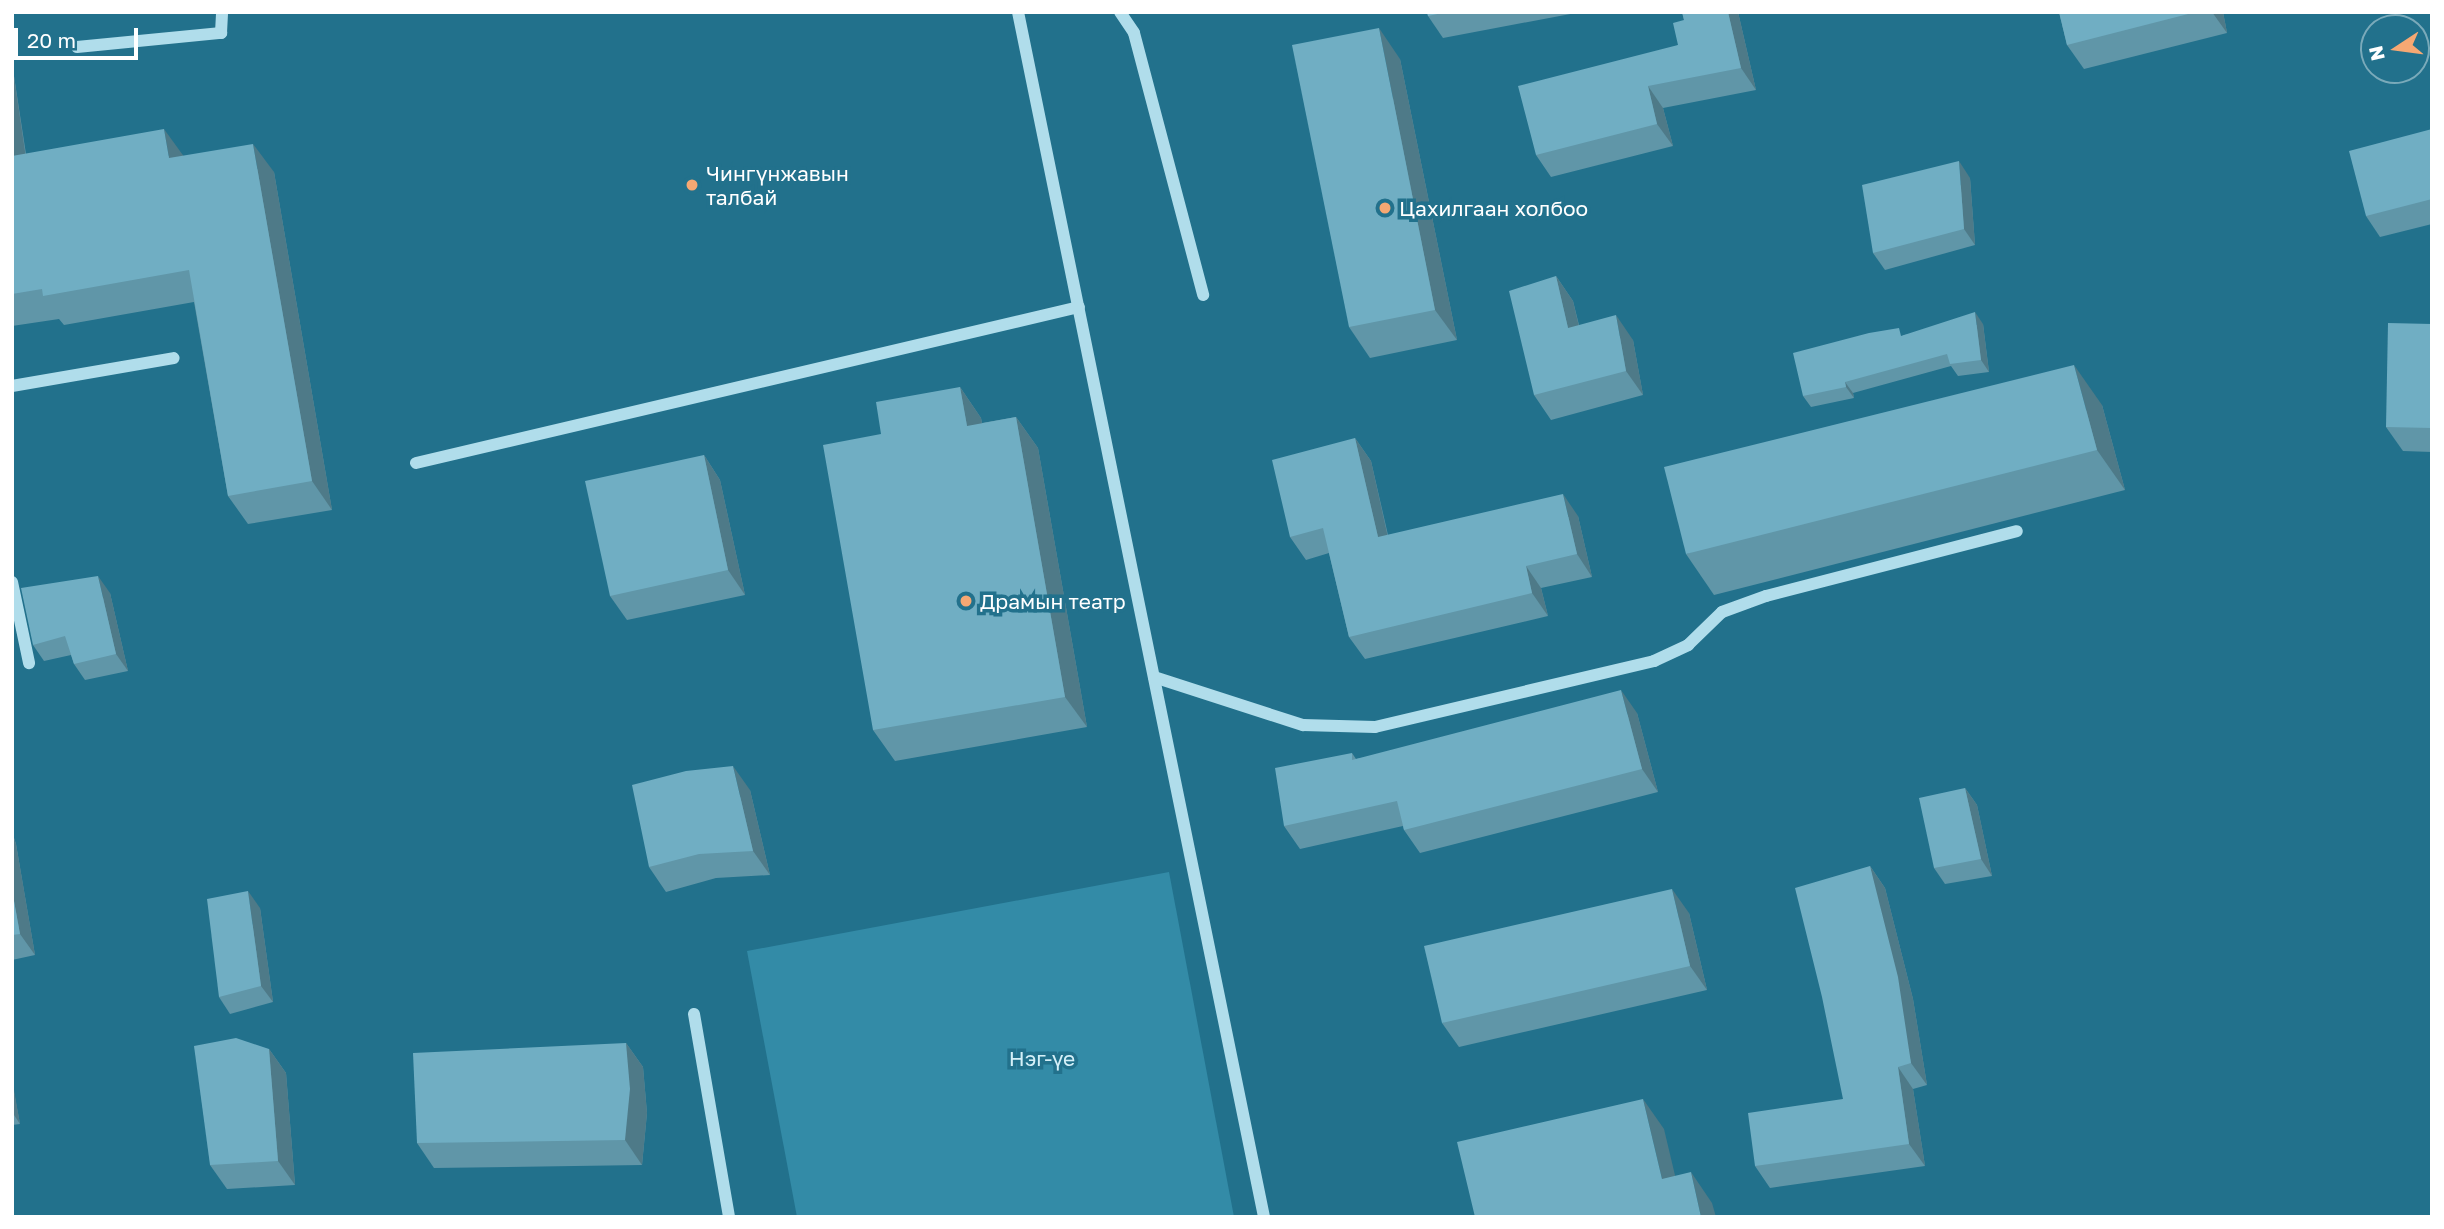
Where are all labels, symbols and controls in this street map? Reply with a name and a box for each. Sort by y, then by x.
scale bar [18,14,142,58]
north arrow [2360,14,2430,84]
text: 20 m [27,27,76,53]
text: N [2363,44,2389,63]
place label: Чингүнжавын талбай [706,160,849,210]
marker: Чингүнжавын талбай [684,177,700,193]
place label: Цахилгаан холбоо [1399,195,1588,221]
marker: Цахилгаан холбоо [1377,200,1393,216]
place label: Драмын театр [980,588,1126,614]
marker: Драмын театр [958,593,974,609]
park label: Нэг-үе [1009,1045,1075,1071]

